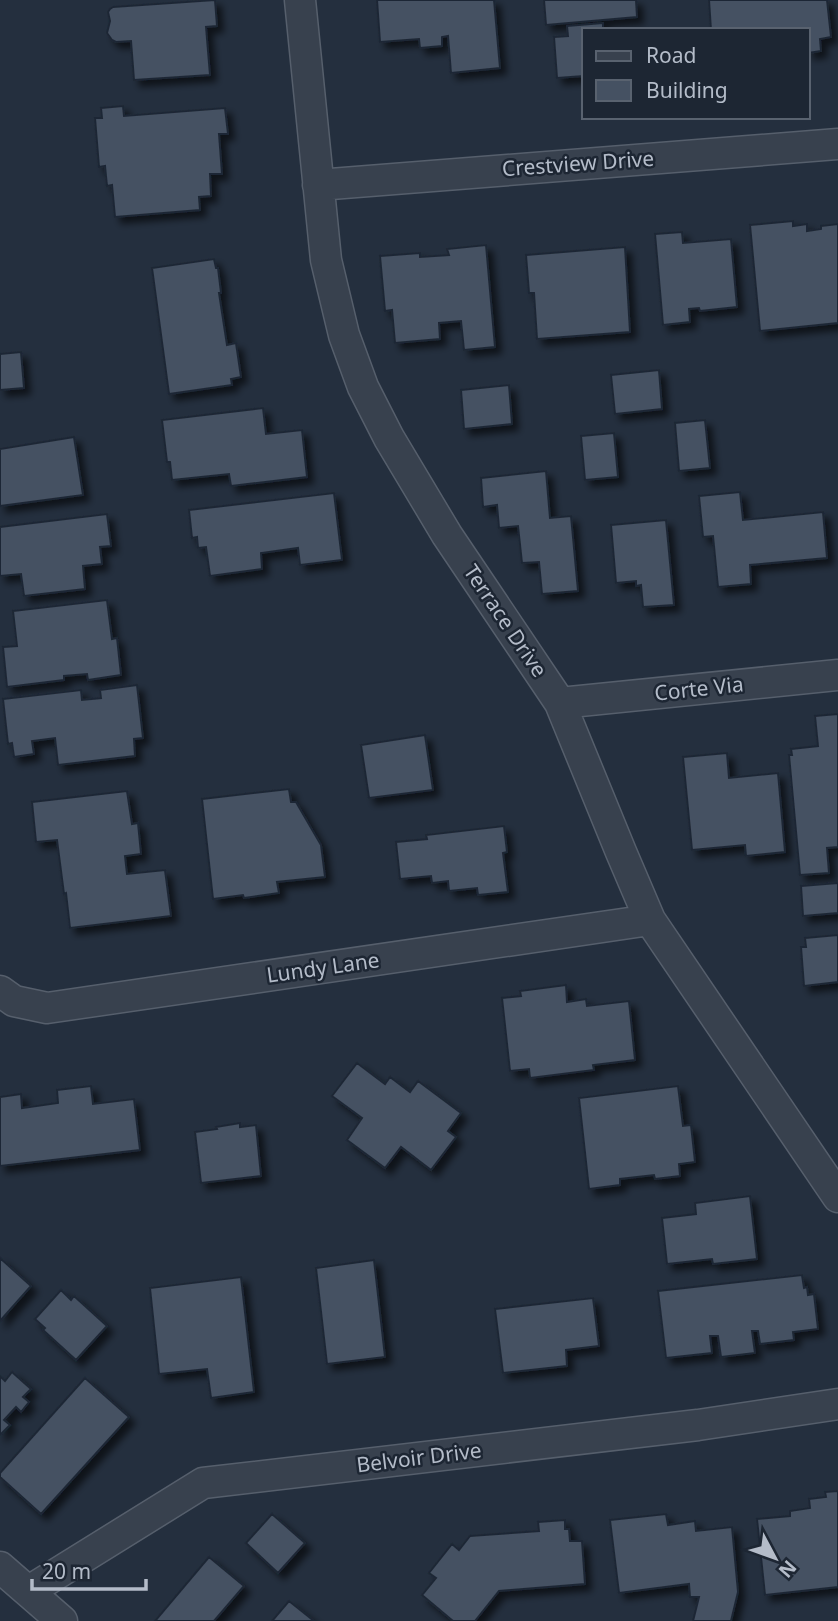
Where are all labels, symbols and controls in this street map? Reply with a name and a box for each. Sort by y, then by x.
legend [582,28,810,119]
text: Road [646,41,696,69]
text: Building [646,76,728,104]
street label: Crestview Drive [501,144,655,182]
street label: Terrace Drive [458,559,554,682]
street label: Corte Via [653,669,745,707]
street label: Lundy Lane [265,945,381,989]
street label: Belvoir Drive [355,1435,483,1479]
north arrow [740,1523,810,1593]
scale bar [32,1548,145,1592]
text: N [773,1555,803,1584]
text: 20 m [42,1557,91,1585]

